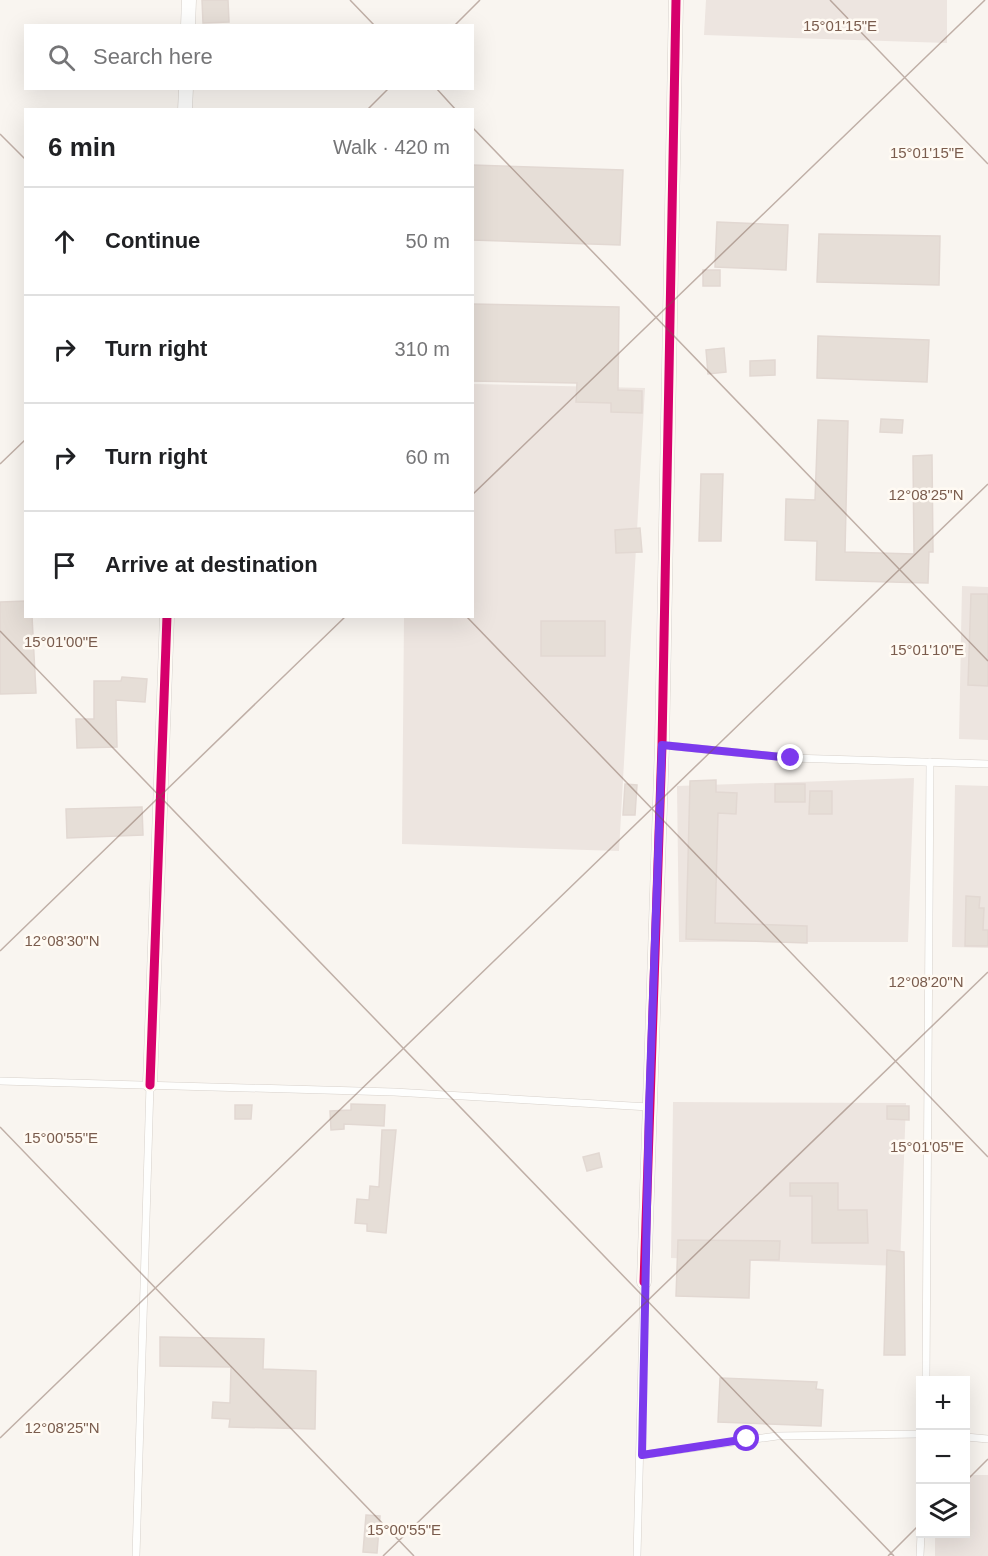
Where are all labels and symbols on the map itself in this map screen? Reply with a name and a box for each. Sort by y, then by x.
text: 15°01'15"E [803,17,877,34]
text: 15°01'15"E [890,144,964,161]
text: 12°08'25"N [888,486,964,503]
text: 15°01'00"E [24,633,98,650]
text: 15°01'10"E [890,641,964,658]
route end [777,744,803,770]
text: 12°08'30"N [24,932,100,949]
text: 12°08'20"N [888,973,964,990]
text: 15°00'55"E [24,1129,98,1146]
text: 15°01'05"E [890,1138,964,1155]
text: 12°08'25"N [24,1419,100,1436]
route start [733,1425,759,1451]
text: 15°00'55"E [367,1521,441,1538]

